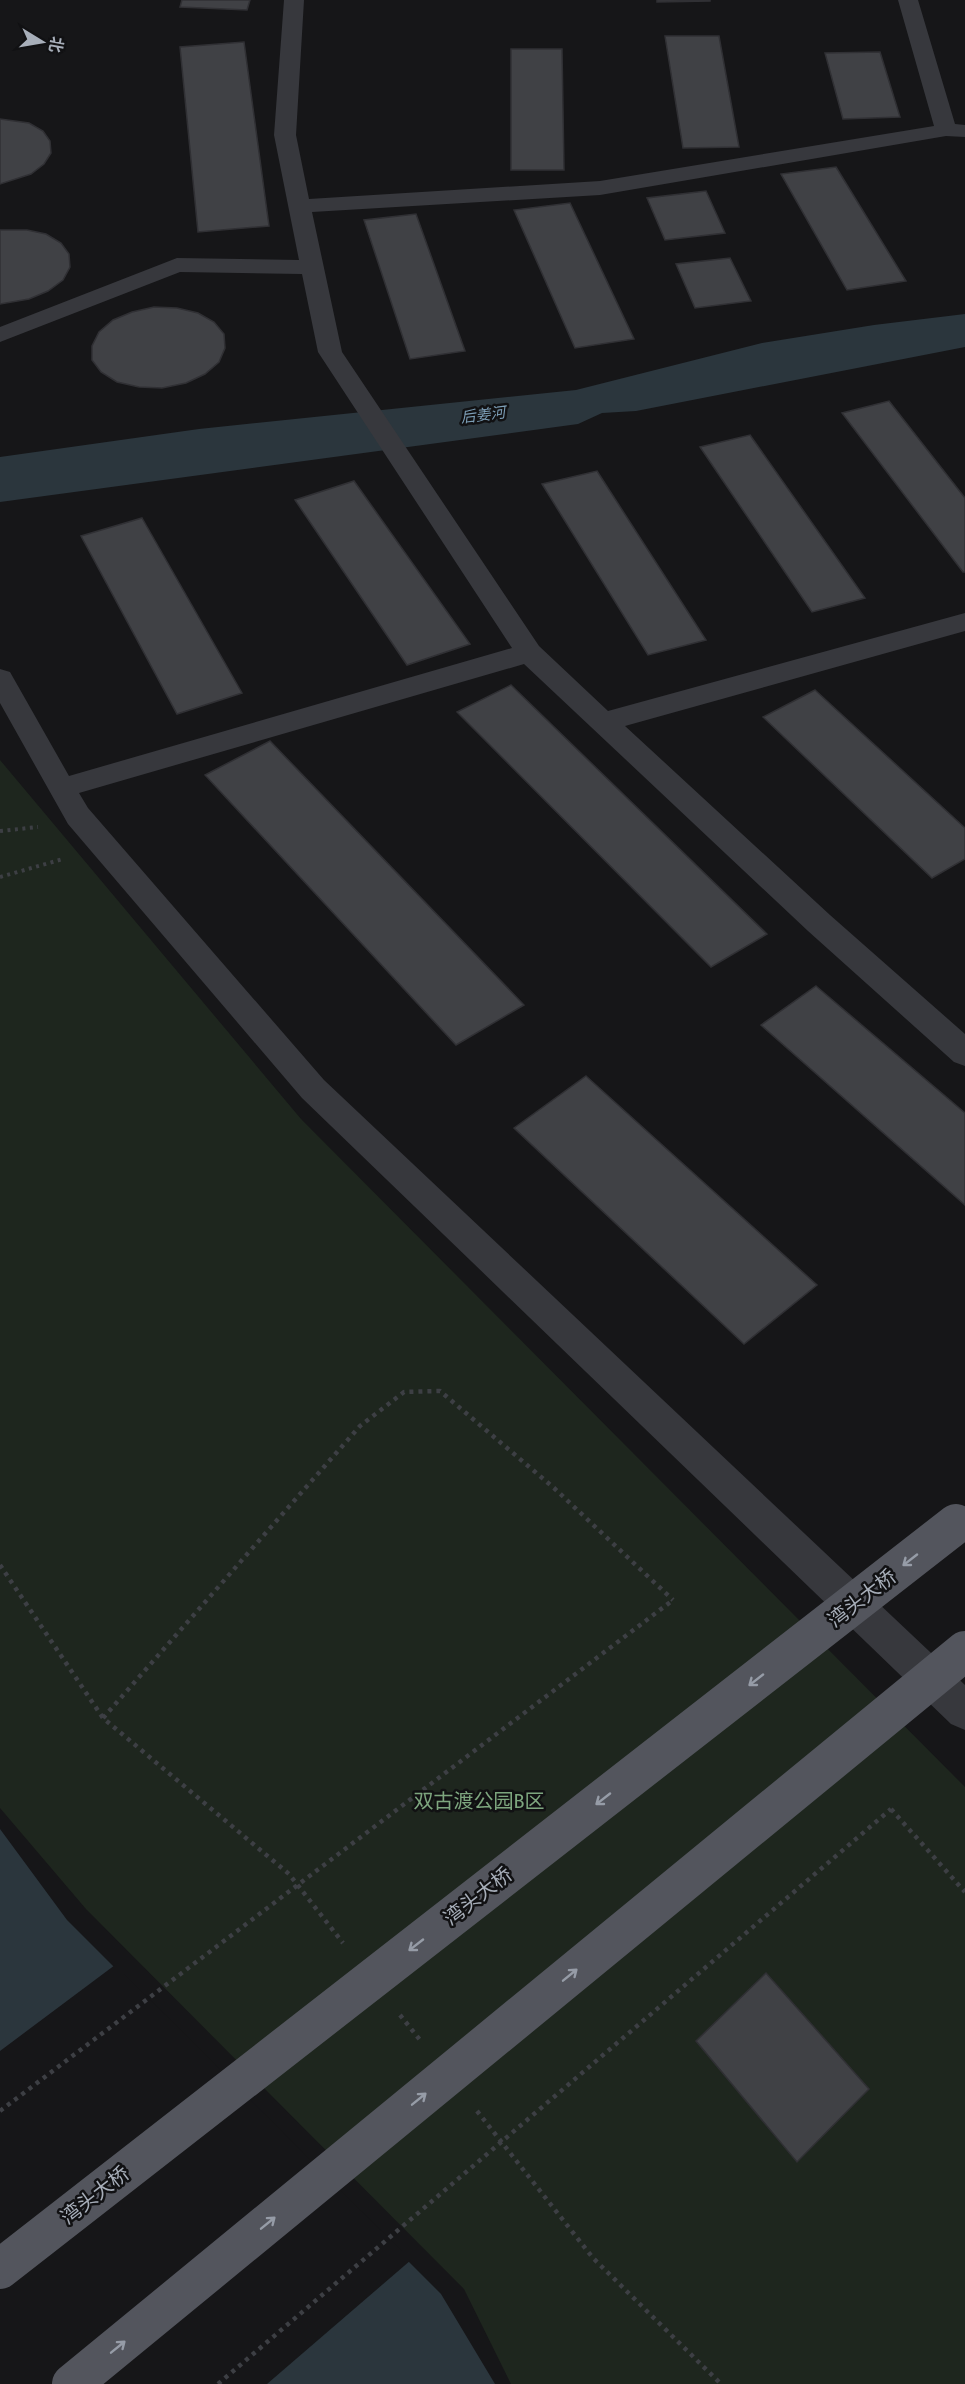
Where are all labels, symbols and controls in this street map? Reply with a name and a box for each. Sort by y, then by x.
north arrow [12,12,72,72]
text: 北 [45,35,67,54]
water label: 后姜河 [460,403,509,427]
one-way arrow [903,1553,919,1566]
street label: 湾头大桥 [823,1564,901,1632]
one-way arrow [749,1673,765,1686]
park label: 双古渡公园B区 [414,1789,544,1813]
one-way arrow [595,1793,611,1806]
street label: 湾头大桥 [439,1862,517,1930]
one-way arrow [408,1939,424,1952]
one-way arrow [562,1969,578,1982]
one-way arrow [411,2093,427,2106]
street label: 湾头大桥 [56,2161,134,2229]
one-way arrow [260,2216,275,2230]
one-way arrow [110,2340,125,2354]

